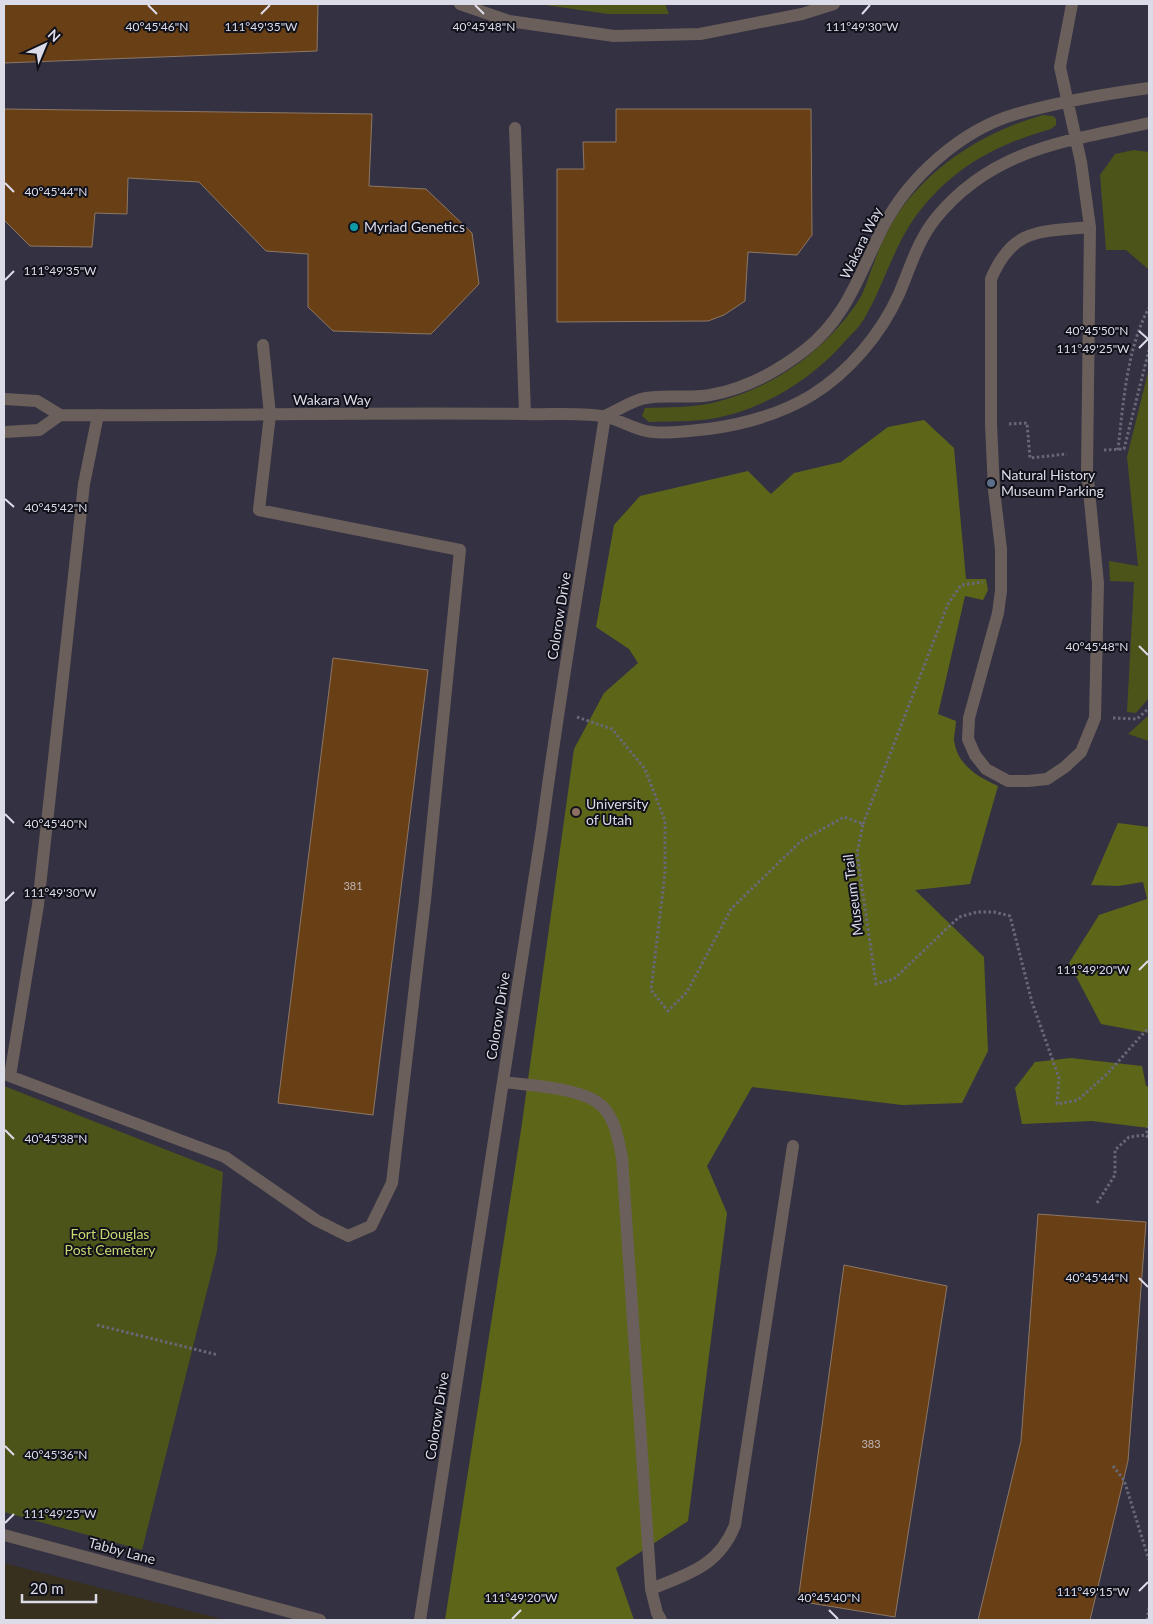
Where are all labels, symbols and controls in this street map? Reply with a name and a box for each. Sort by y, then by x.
text: 40°45'46"N [126,19,188,34]
text: 111°49'35"W [224,19,298,34]
text: 40°45'48"N [453,19,515,34]
text: 111°49'30"W [825,19,899,34]
north arrow [20,20,70,70]
text: N [45,25,64,45]
text: 40°45'44"N [25,184,87,199]
street label: Wakara Way [836,203,886,281]
place label: Myriad Genetics [364,218,465,235]
marker: Myriad Genetics [348,221,360,233]
text: 111°49'35"W [23,263,97,278]
text: 40°45'50"N [1066,323,1128,338]
text: 111°49'25"W [1056,341,1130,356]
street label: Wakara Way [293,391,372,408]
place label: Natural History Museum Parking [1001,466,1104,499]
marker: Natural History Museum Parking [985,477,997,489]
text: 40°45'42"N [25,500,87,515]
street label: Colorow Drive [543,571,574,661]
text: 40°45'48"N [1066,639,1128,654]
place label: University of Utah [586,795,649,828]
marker: University of Utah [570,806,582,818]
text: 40°45'40"N [25,816,87,831]
street label: Museum Trail [839,853,866,937]
house number: 381 [343,879,363,892]
text: 111°49'30"W [23,885,97,900]
text: 111°49'20"W [1056,962,1130,977]
street label: Colorow Drive [482,971,513,1061]
text: 40°45'38"N [25,1131,87,1146]
park label: Fort Douglas Post Cemetery [65,1225,156,1258]
text: 40°45'44"N [1066,1270,1128,1285]
street label: Colorow Drive [421,1371,452,1461]
house number: 383 [861,1437,881,1450]
text: 40°45'36"N [25,1447,87,1462]
text: 111°49'25"W [23,1506,97,1521]
street label: Tabby Lane [87,1533,158,1568]
scale bar [22,1572,96,1604]
text: 20 m [30,1579,64,1597]
text: 111°49'15"W [1056,1584,1130,1599]
text: 111°49'20"W [484,1590,558,1605]
text: 40°45'40"N [798,1590,860,1605]

